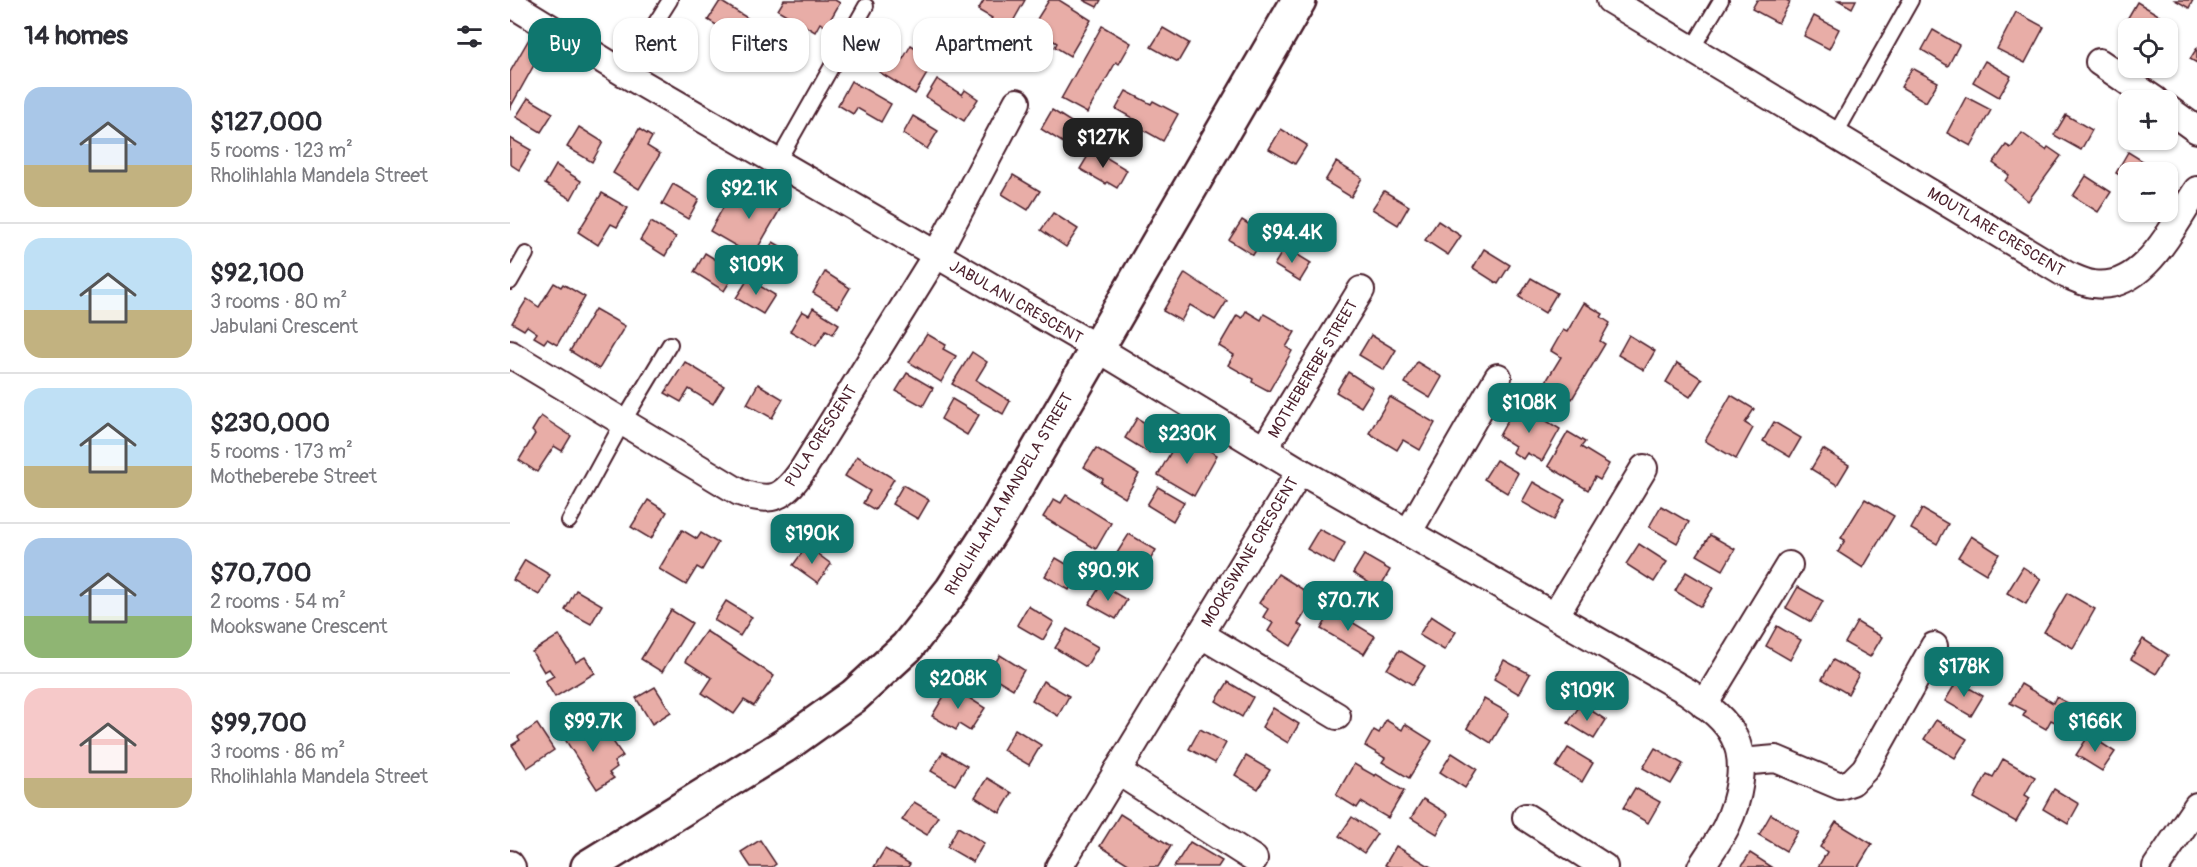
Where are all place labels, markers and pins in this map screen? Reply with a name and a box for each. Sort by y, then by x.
pin: $127K [1061,118,1145,169]
pin: $92.1K [700,169,798,220]
pin: $94.4K [1243,213,1341,264]
pin: $109K [714,245,798,296]
pin: $108K [1487,383,1571,434]
pin: $230K [1145,414,1229,465]
pin: $190K [770,514,854,565]
pin: $90.9K [1059,551,1157,602]
pin: $70.7K [1299,581,1397,632]
pin: $178K [1922,647,2006,698]
pin: $208K [916,659,1000,710]
pin: $109K [1545,671,1629,722]
pin: $99.7K [544,702,642,753]
pin: $166K [2053,702,2137,753]

